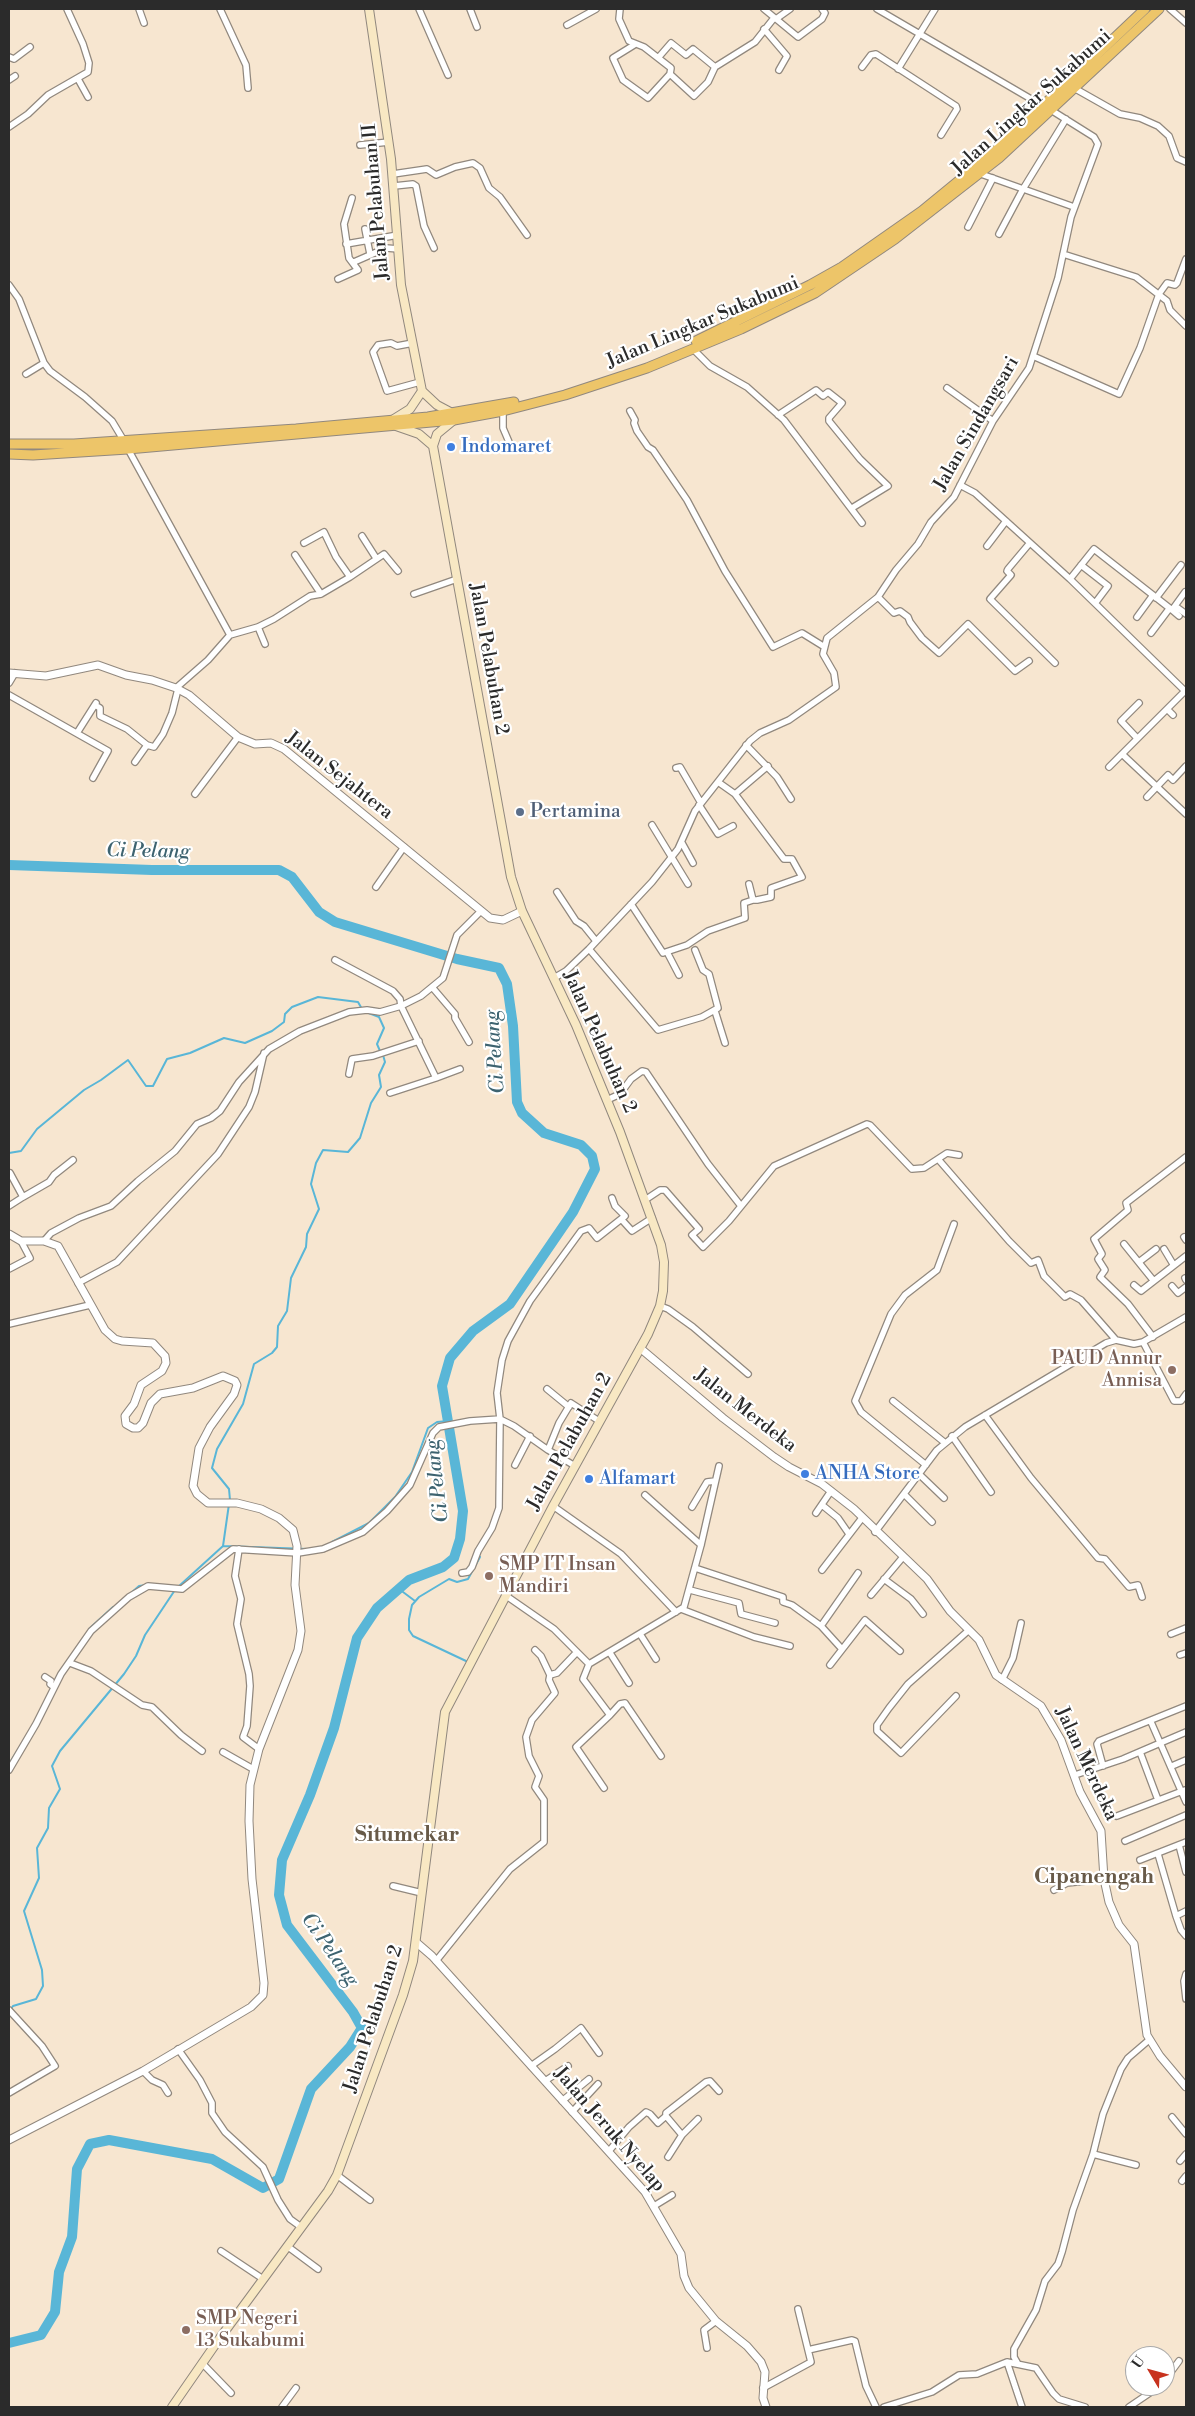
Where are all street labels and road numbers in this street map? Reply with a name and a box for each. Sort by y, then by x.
street label: Jalan Lingkar Sukabumi [948,25,1116,181]
street label: Jalan Pelabuhan II [359,123,395,281]
street label: Jalan Lingkar Sukabumi [603,272,803,374]
street label: Jalan Sindangsari [929,353,1025,495]
street label: Jalan Pelabuhan 2 [463,581,513,737]
street label: Jalan Sejahtera [281,727,397,825]
street label: Jalan Pelabuhan 2 [557,967,641,1117]
street label: Jalan Merdeka [689,1364,801,1458]
street label: Jalan Pelabuhan 2 [523,1369,617,1515]
street label: Jalan Merdeka [1050,1703,1122,1825]
street label: Jalan Pelabuhan 2 [339,1943,409,2095]
street label: Jalan Jeruk Nyelap [549,2063,669,2197]

